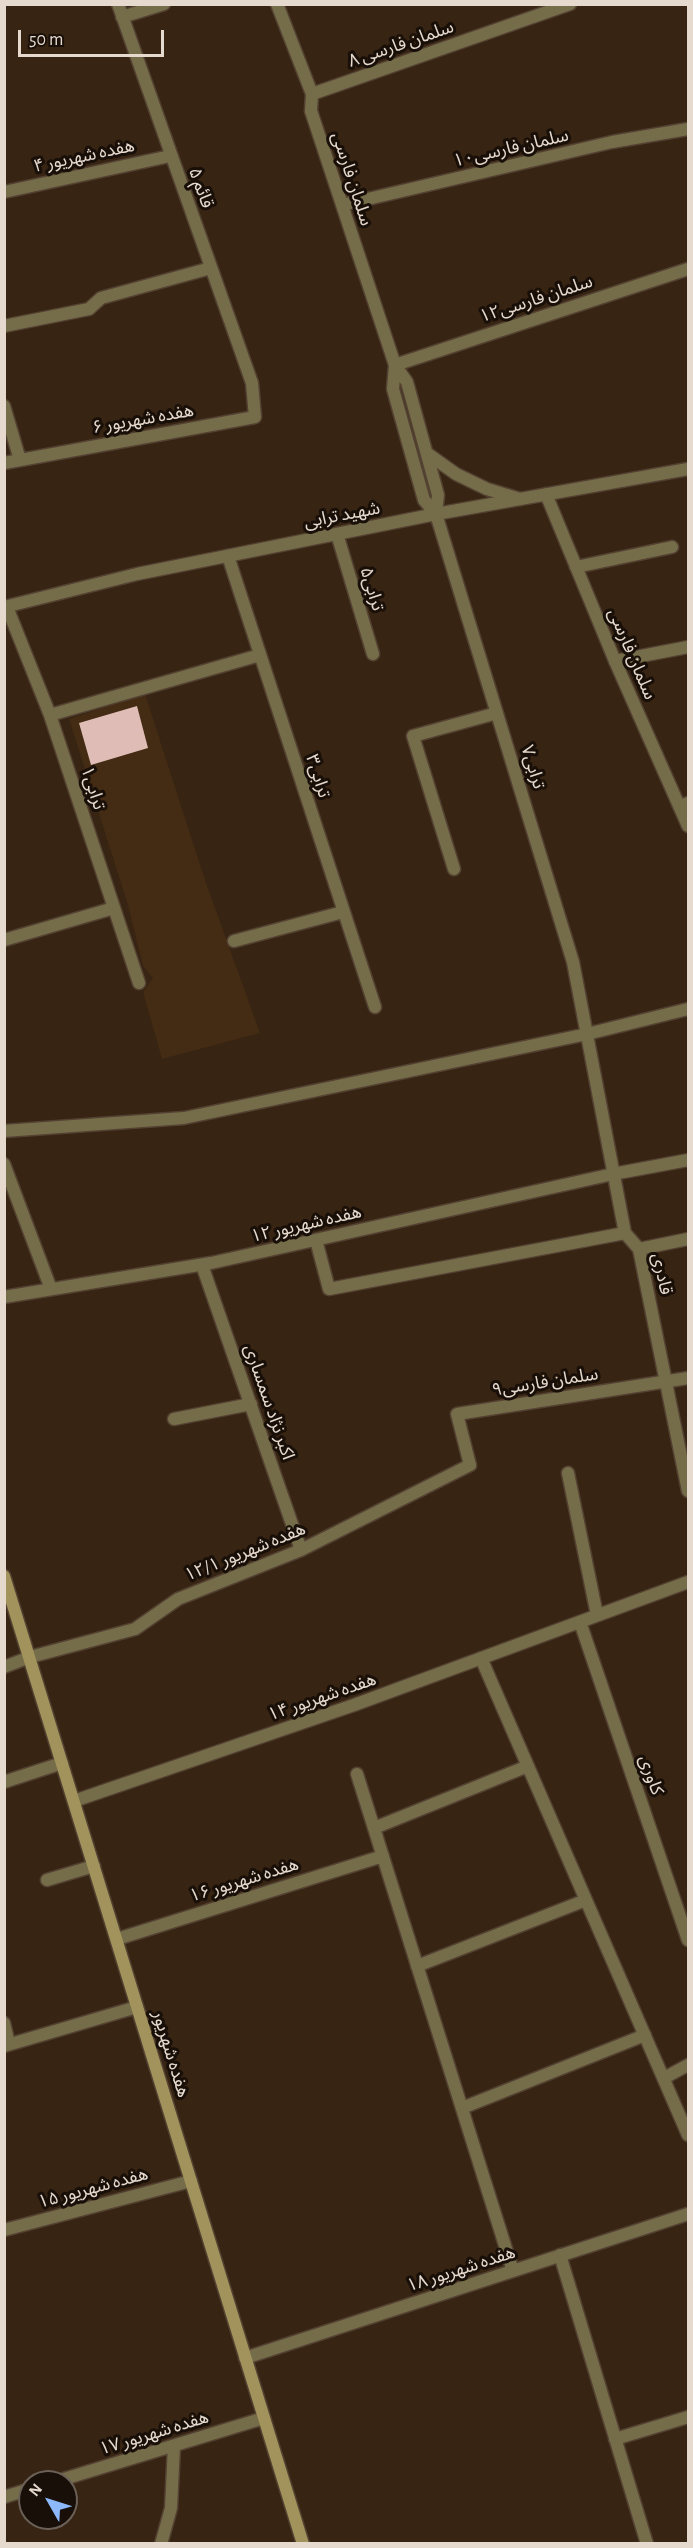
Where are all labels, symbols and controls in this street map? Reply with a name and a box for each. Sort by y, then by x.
street label: سلمان فارسی ۸ [345,16,457,72]
scale bar [21,18,166,56]
text: 50 m [29,31,63,49]
street label: سلمان فارسی۱۰ [451,124,571,172]
street label: سلمان فارسی [327,129,377,229]
street label: هفده شهریور ۴ [32,135,136,177]
street label: قائم ۵ [184,165,218,211]
street label: سلمان فارسی۱۲ [477,271,595,327]
street label: هفده شهریور ۶ [91,399,195,439]
street label: شهید ترابی [302,497,382,533]
street label: ترابی۵ [355,564,389,614]
street label: سلمان فارسی [603,605,661,703]
street label: ترابی۷ [516,742,550,792]
street label: ترابی۳ [301,751,335,801]
street label: ترابی۱ [76,763,110,813]
street label: هفده شهریور ۱۲ [249,1201,363,1247]
street label: قادری [647,1251,677,1297]
street label: اکبر نژاد سمساری [239,1341,299,1463]
street label: سلمان فارسی۹ [490,1363,600,1401]
street label: هفده شهریور ۱۲/۱ [181,1518,309,1586]
street label: هفده شهریور ۱۴ [265,1668,379,1726]
street label: کاوری [634,1752,668,1798]
street label: هفده شهریور ۱۶ [187,1853,301,1907]
street label: هفده شهریور [148,2008,194,2100]
street label: هفده شهریور ۱۵ [36,2163,150,2213]
street label: هفده شهریور ۱۸ [404,2241,518,2297]
street label: هفده شهریور ۱۷ [97,2406,211,2460]
north arrow [18,2470,78,2530]
text: N [26,2481,45,2499]

